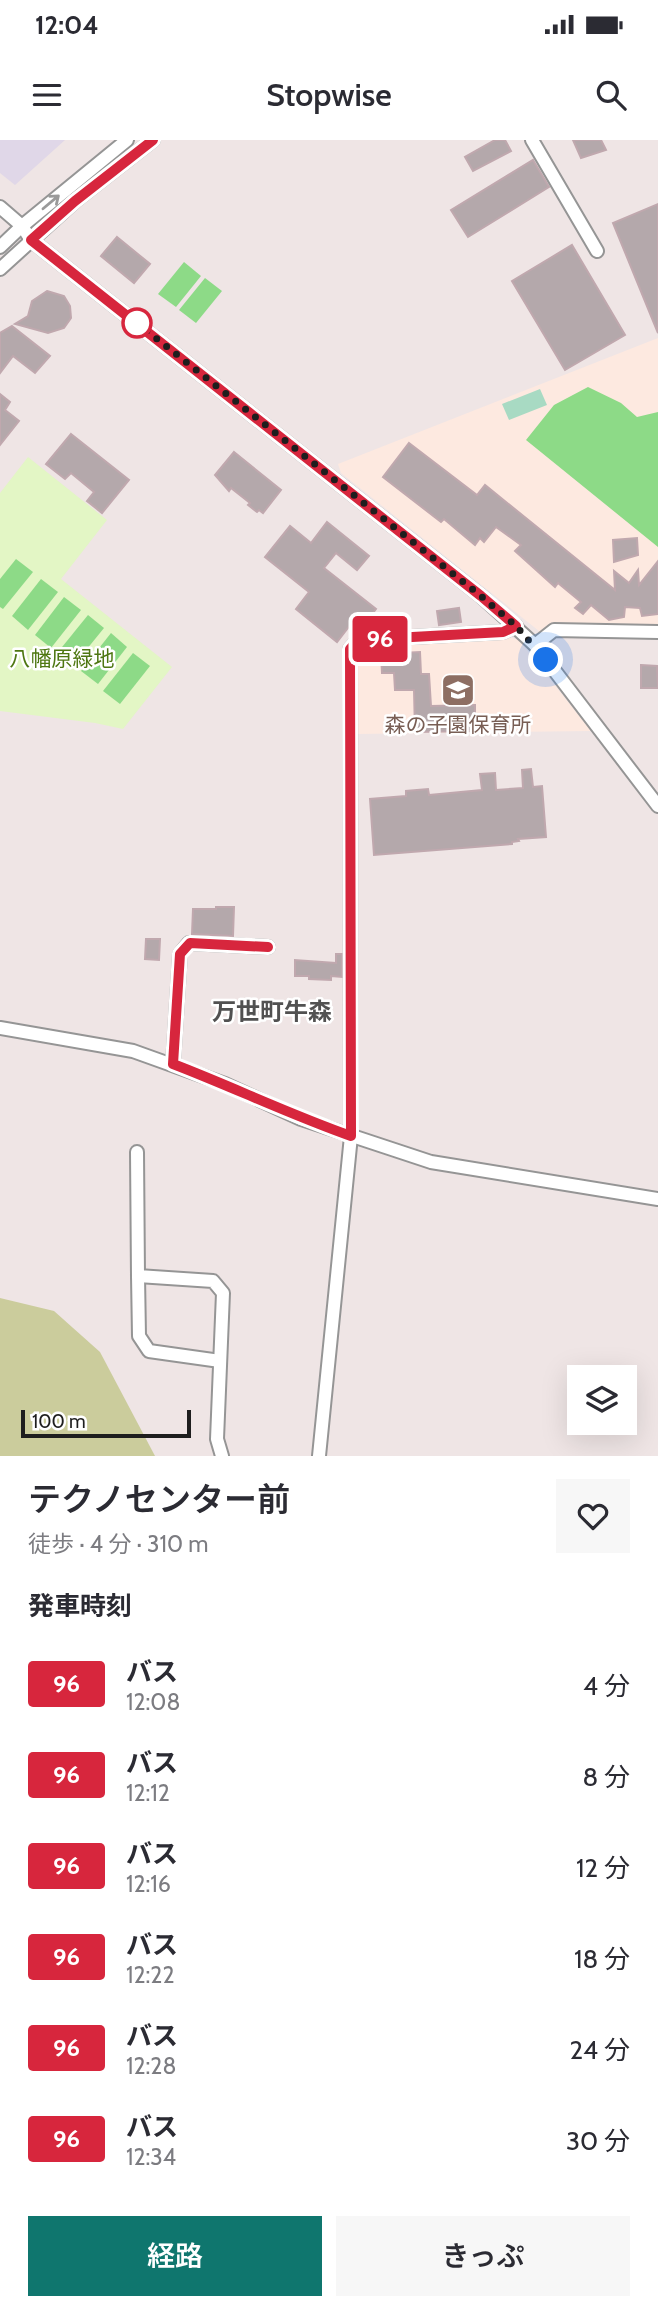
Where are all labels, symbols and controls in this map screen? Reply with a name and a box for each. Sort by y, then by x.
text: 12:04 [35,9,99,41]
text: Stopwise [266,75,392,114]
icon: menu [28,76,66,114]
icon: search [592,76,630,114]
one-way arrow [42,194,60,210]
unlabelled marker [122,308,152,338]
line badge: 96 [348,616,412,662]
text: 96 [367,624,393,653]
your location [528,642,563,677]
park label: 八幡原緑地 [10,646,115,671]
school or university icon: 森の子園保育所 [439,671,477,709]
place label: 森の子園保育所 [385,712,532,737]
district label: 万世町牛森 [212,997,332,1026]
map controls [567,1365,637,1435]
button: layers [567,1365,637,1435]
scale bar [21,1407,191,1439]
text: 100 m [32,1410,86,1433]
text: テクノセンター前 [28,1479,290,1519]
button: heart [556,1479,630,1553]
text: 徒歩 · 4 分 · 310 m [28,1530,208,1558]
text: 発車時刻 [28,1590,132,1622]
text: バス [126,1656,178,1688]
text: 96 [53,1669,80,1698]
text: 4 分 [583,1670,630,1702]
text: 12:08 [126,1688,180,1716]
text: バス [126,1747,178,1779]
text: 96 [53,1760,80,1789]
text: 8 分 [582,1761,630,1793]
text: 12:12 [126,1779,170,1807]
text: バス [126,1838,178,1870]
text: 96 [53,1851,80,1880]
text: 12 分 [576,1852,630,1884]
text: 12:16 [126,1870,171,1898]
text: バス [126,1929,178,1961]
text: 96 [53,1942,80,1971]
text: 18 分 [574,1943,630,1975]
text: 12:22 [126,1961,174,1989]
text: バス [126,2020,178,2052]
text: 96 [53,2033,80,2062]
text: 24 分 [569,2034,630,2066]
text: 12:28 [126,2052,176,2080]
text: バス [126,2111,178,2143]
text: 96 [53,2124,80,2153]
text: 30 分 [566,2125,630,2157]
text: 12:34 [126,2143,176,2171]
button: 経路 [28,2216,322,2296]
button: きっぷ [336,2216,630,2296]

